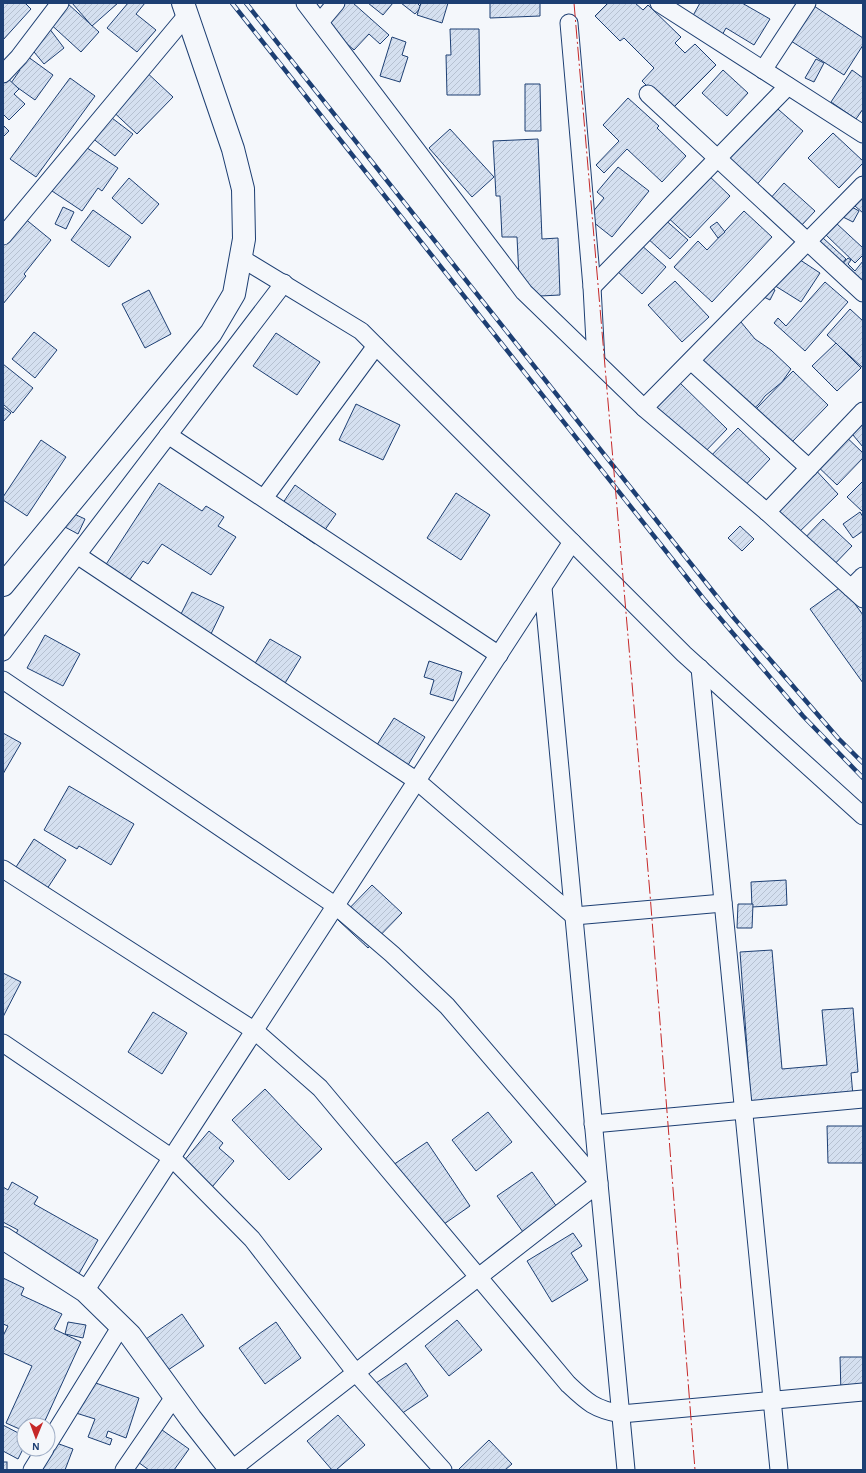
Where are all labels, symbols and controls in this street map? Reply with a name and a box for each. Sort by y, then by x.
north arrow [16,1417,56,1457]
text: N [32,1441,40,1452]

